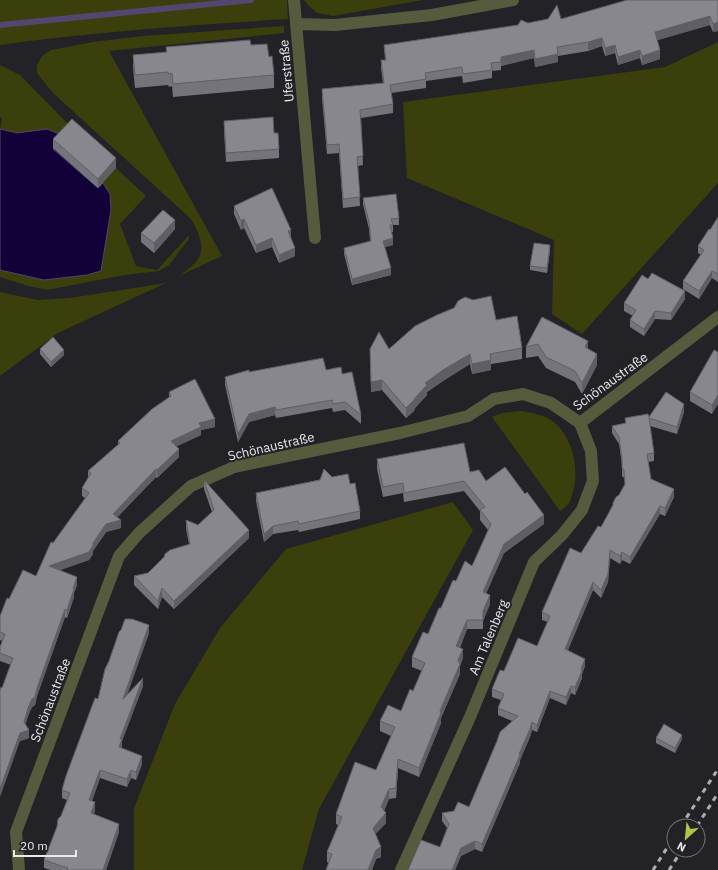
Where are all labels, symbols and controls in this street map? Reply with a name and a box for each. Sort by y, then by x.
street label: Uferstraße [275,39,298,103]
street label: Schönaustraße [570,349,651,414]
street label: Schönaustraße [226,428,316,465]
street label: Am Talenberg [465,597,512,677]
street label: Schönaustraße [27,656,74,744]
north arrow [666,818,706,858]
scale bar [14,832,76,858]
text: 20 m [20,838,48,853]
text: N [675,839,688,855]

